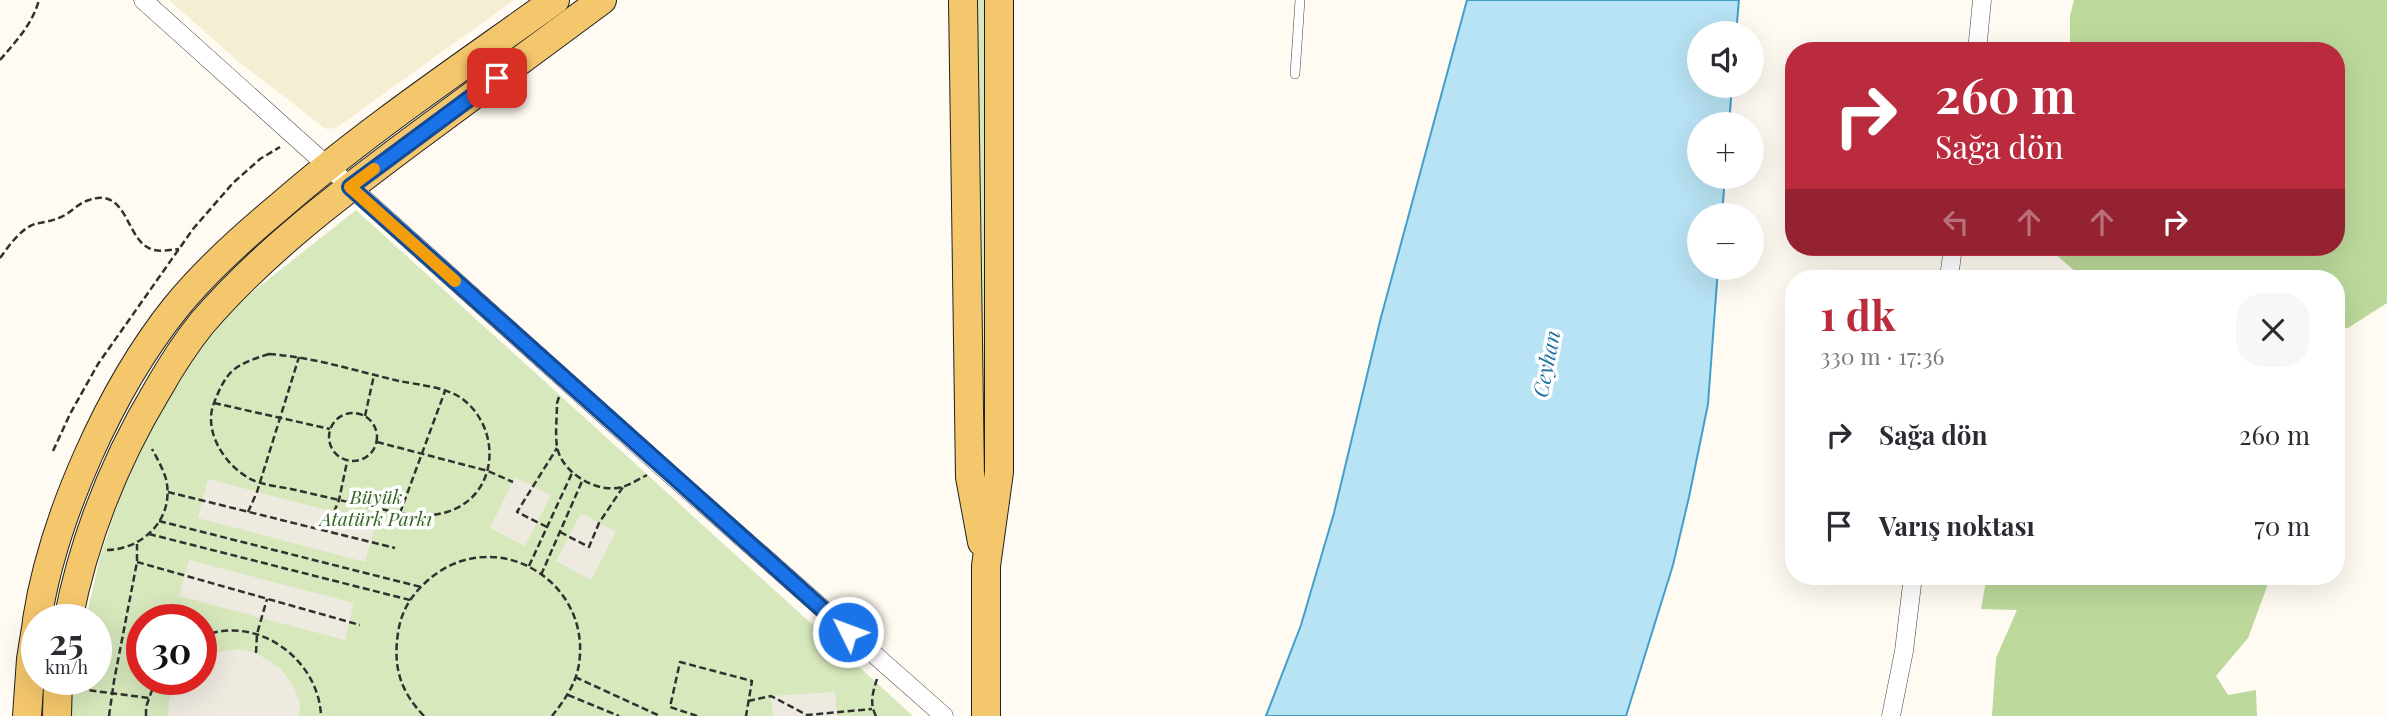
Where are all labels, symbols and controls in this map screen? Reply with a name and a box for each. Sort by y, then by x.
map controls [1687,21,1764,280]
button: sound [1687,21,1764,98]
pin [467,48,527,108]
icon: arrive [478,59,516,97]
text: 260 m [1935,61,2075,126]
icon: right [1820,70,1911,161]
button: + [1687,112,1764,189]
text: Sağa dön [1935,124,2064,167]
button: − [1687,203,1764,280]
icon: left [1937,203,1975,241]
icon: ahead [2010,203,2048,241]
icon: ahead [2083,203,2121,241]
icon: right [2156,203,2194,241]
text: 1 dk [1820,286,1896,342]
button: close [2236,293,2310,367]
water label: Ceyhan [1525,328,1565,399]
text: 330 m · 17:36 [1820,340,1944,371]
icon: right [1820,416,1858,454]
text: Sağa dön [1879,417,1987,452]
text: 260 m [2239,417,2310,452]
park label: Büyük Atatürk Parkı [318,483,432,531]
icon: arrive [1820,507,1858,545]
text: Varış noktası [1879,508,2035,543]
text: 70 m [2254,508,2310,543]
position arrow [811,595,885,669]
speed limit sign: 30 [126,604,217,695]
text: 25 [49,617,84,664]
text: km/h [45,655,88,679]

